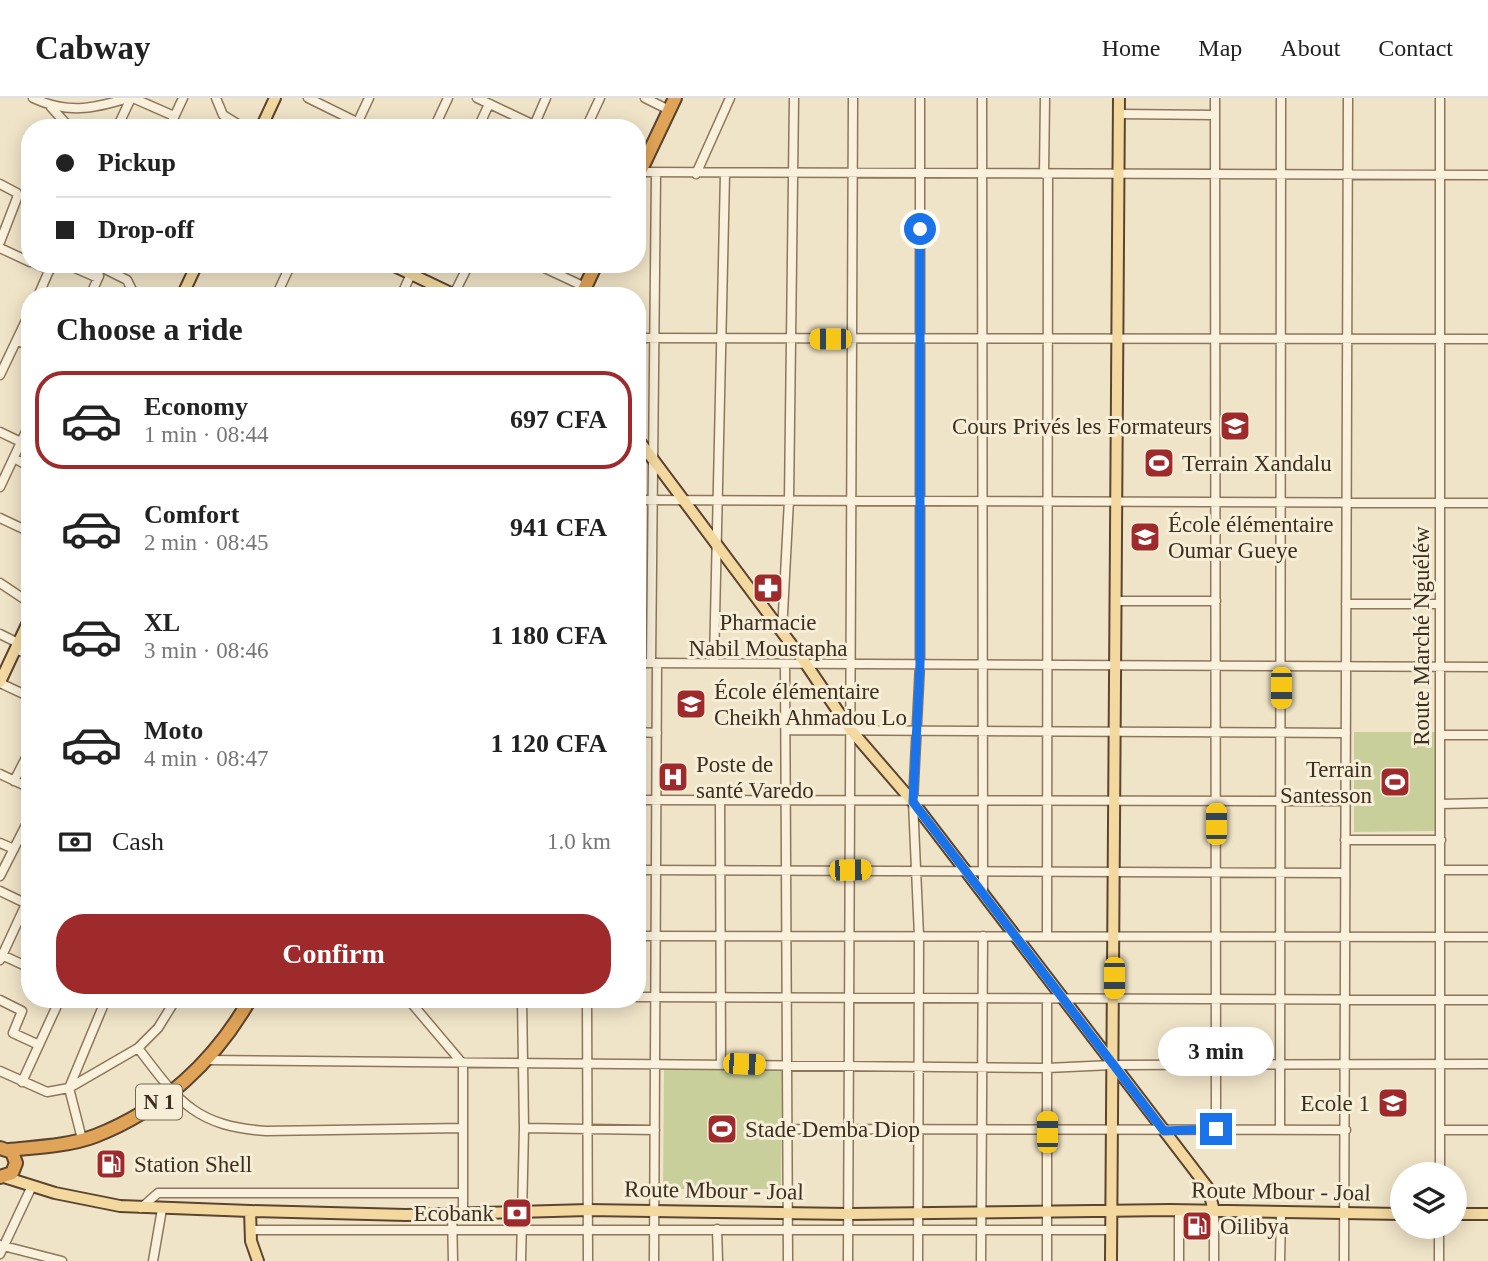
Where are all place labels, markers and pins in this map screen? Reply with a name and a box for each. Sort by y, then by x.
school or university icon: Cours Privés les Formateurs [1218,409,1252,443]
place label: Cours Privés les Formateurs [952,414,1212,439]
sports icon: Terrain Xandalu [1142,446,1176,480]
place label: Terrain Xandalu [1182,451,1332,476]
place label: École élémentaire Oumar Gueye [1168,512,1333,563]
school or university icon: École élémentaire Oumar Gueye [1128,520,1162,554]
pharmacy icon: Pharmacie Nabil Moustapha [751,571,785,605]
place label: Pharmacie Nabil Moustapha [688,610,848,661]
place label: École élémentaire Cheikh Ahmadou Lo [714,679,907,730]
school or university icon: École élémentaire Cheikh Ahmadou Lo [674,687,708,721]
place label: Poste de santé Varedo [696,752,814,803]
place label: Terrain Santesson [1280,757,1373,808]
hospital icon: Poste de santé Varedo [656,760,690,794]
sports icon: Terrain Santesson [1378,765,1412,799]
school or university icon: Ecole 1 [1376,1086,1410,1120]
place label: Ecole 1 [1300,1091,1370,1116]
sports icon: Stade Demba Diop [705,1112,739,1146]
place label: Stade Demba Diop [745,1117,920,1142]
fuel station icon: Station Shell [94,1147,128,1181]
place label: Station Shell [134,1152,252,1177]
bank icon: Ecobank [500,1196,534,1230]
place label: Ecobank [414,1201,494,1226]
fuel station icon: Oilibya [1180,1209,1214,1243]
place label: Oilibya [1220,1214,1289,1239]

